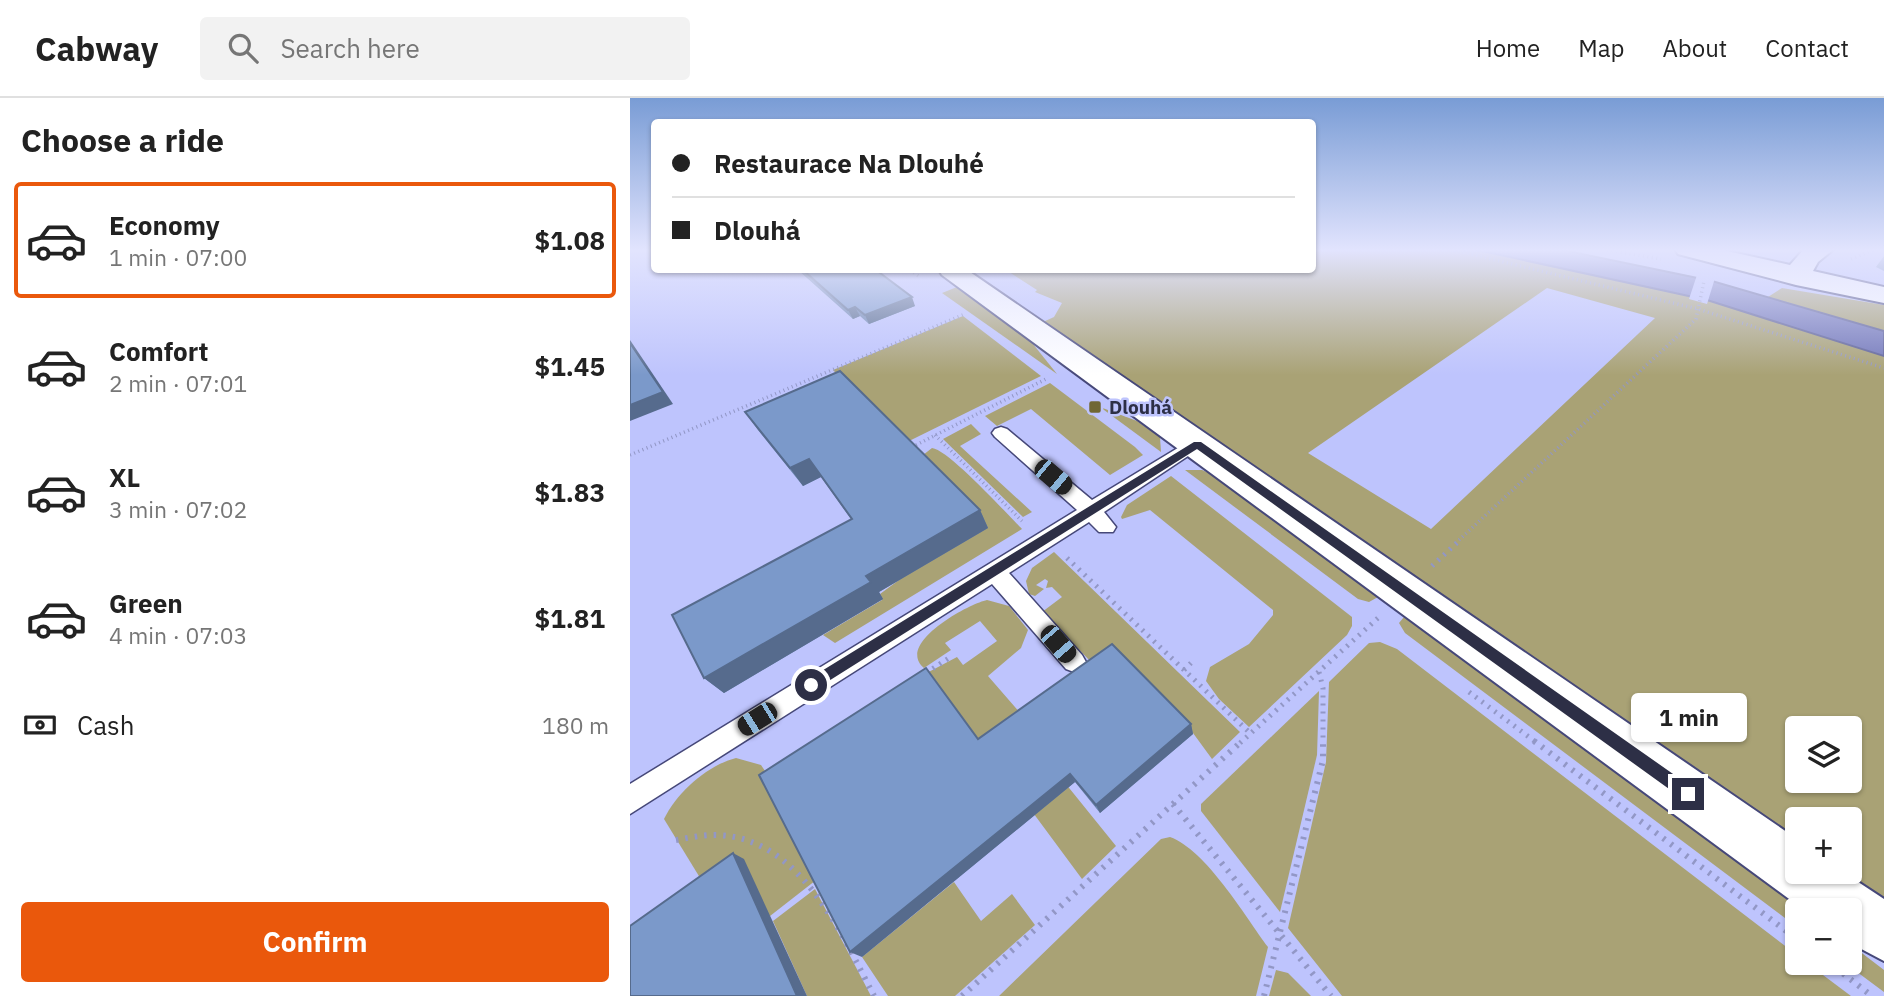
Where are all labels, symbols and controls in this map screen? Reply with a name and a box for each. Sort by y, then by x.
search box [200,17,690,80]
text: Cabway [35,27,158,70]
icon: search [224,29,262,67]
text: Search here [280,31,420,65]
text: Home [1476,32,1540,64]
text: Map [1578,32,1624,64]
text: About [1662,32,1727,64]
text: Contact [1765,32,1849,64]
text: Choose a ride [21,119,224,161]
text: Restaurace Na Dlouhé [714,146,984,180]
text: Economy [109,208,220,242]
icon: car [25,209,88,272]
text: Dlouhá [714,213,800,247]
text: $1.08 [535,223,605,257]
text: 1 min · 07:00 [109,242,247,272]
text: Comfort [109,334,208,368]
icon: car [25,335,88,398]
text: $1.45 [535,349,605,383]
text: 2 min · 07:01 [109,368,247,398]
place label: Dlouhá [1109,395,1172,419]
marker: Dlouhá [1087,399,1103,415]
car [1031,455,1076,499]
text: XL [109,460,140,494]
icon: car [25,461,88,524]
text: $1.83 [535,475,605,509]
text: 3 min · 07:02 [109,494,247,524]
text: Green [109,586,183,620]
icon: car [25,587,88,650]
text: $1.81 [535,601,605,635]
text: 4 min · 07:03 [109,620,247,650]
car [1037,621,1080,667]
route start [795,669,827,701]
callout: 1 min [1630,692,1746,742]
car [734,699,781,739]
text: 1 min [1659,702,1719,732]
icon: cash [21,706,59,744]
text: Cash [77,708,134,742]
text: 180 m [542,710,609,740]
map controls [1785,716,1862,975]
button: layers [1785,716,1862,793]
route end [1672,778,1704,810]
button: + [1785,807,1862,884]
button: − [1785,898,1862,975]
button: Confirm [21,902,609,982]

